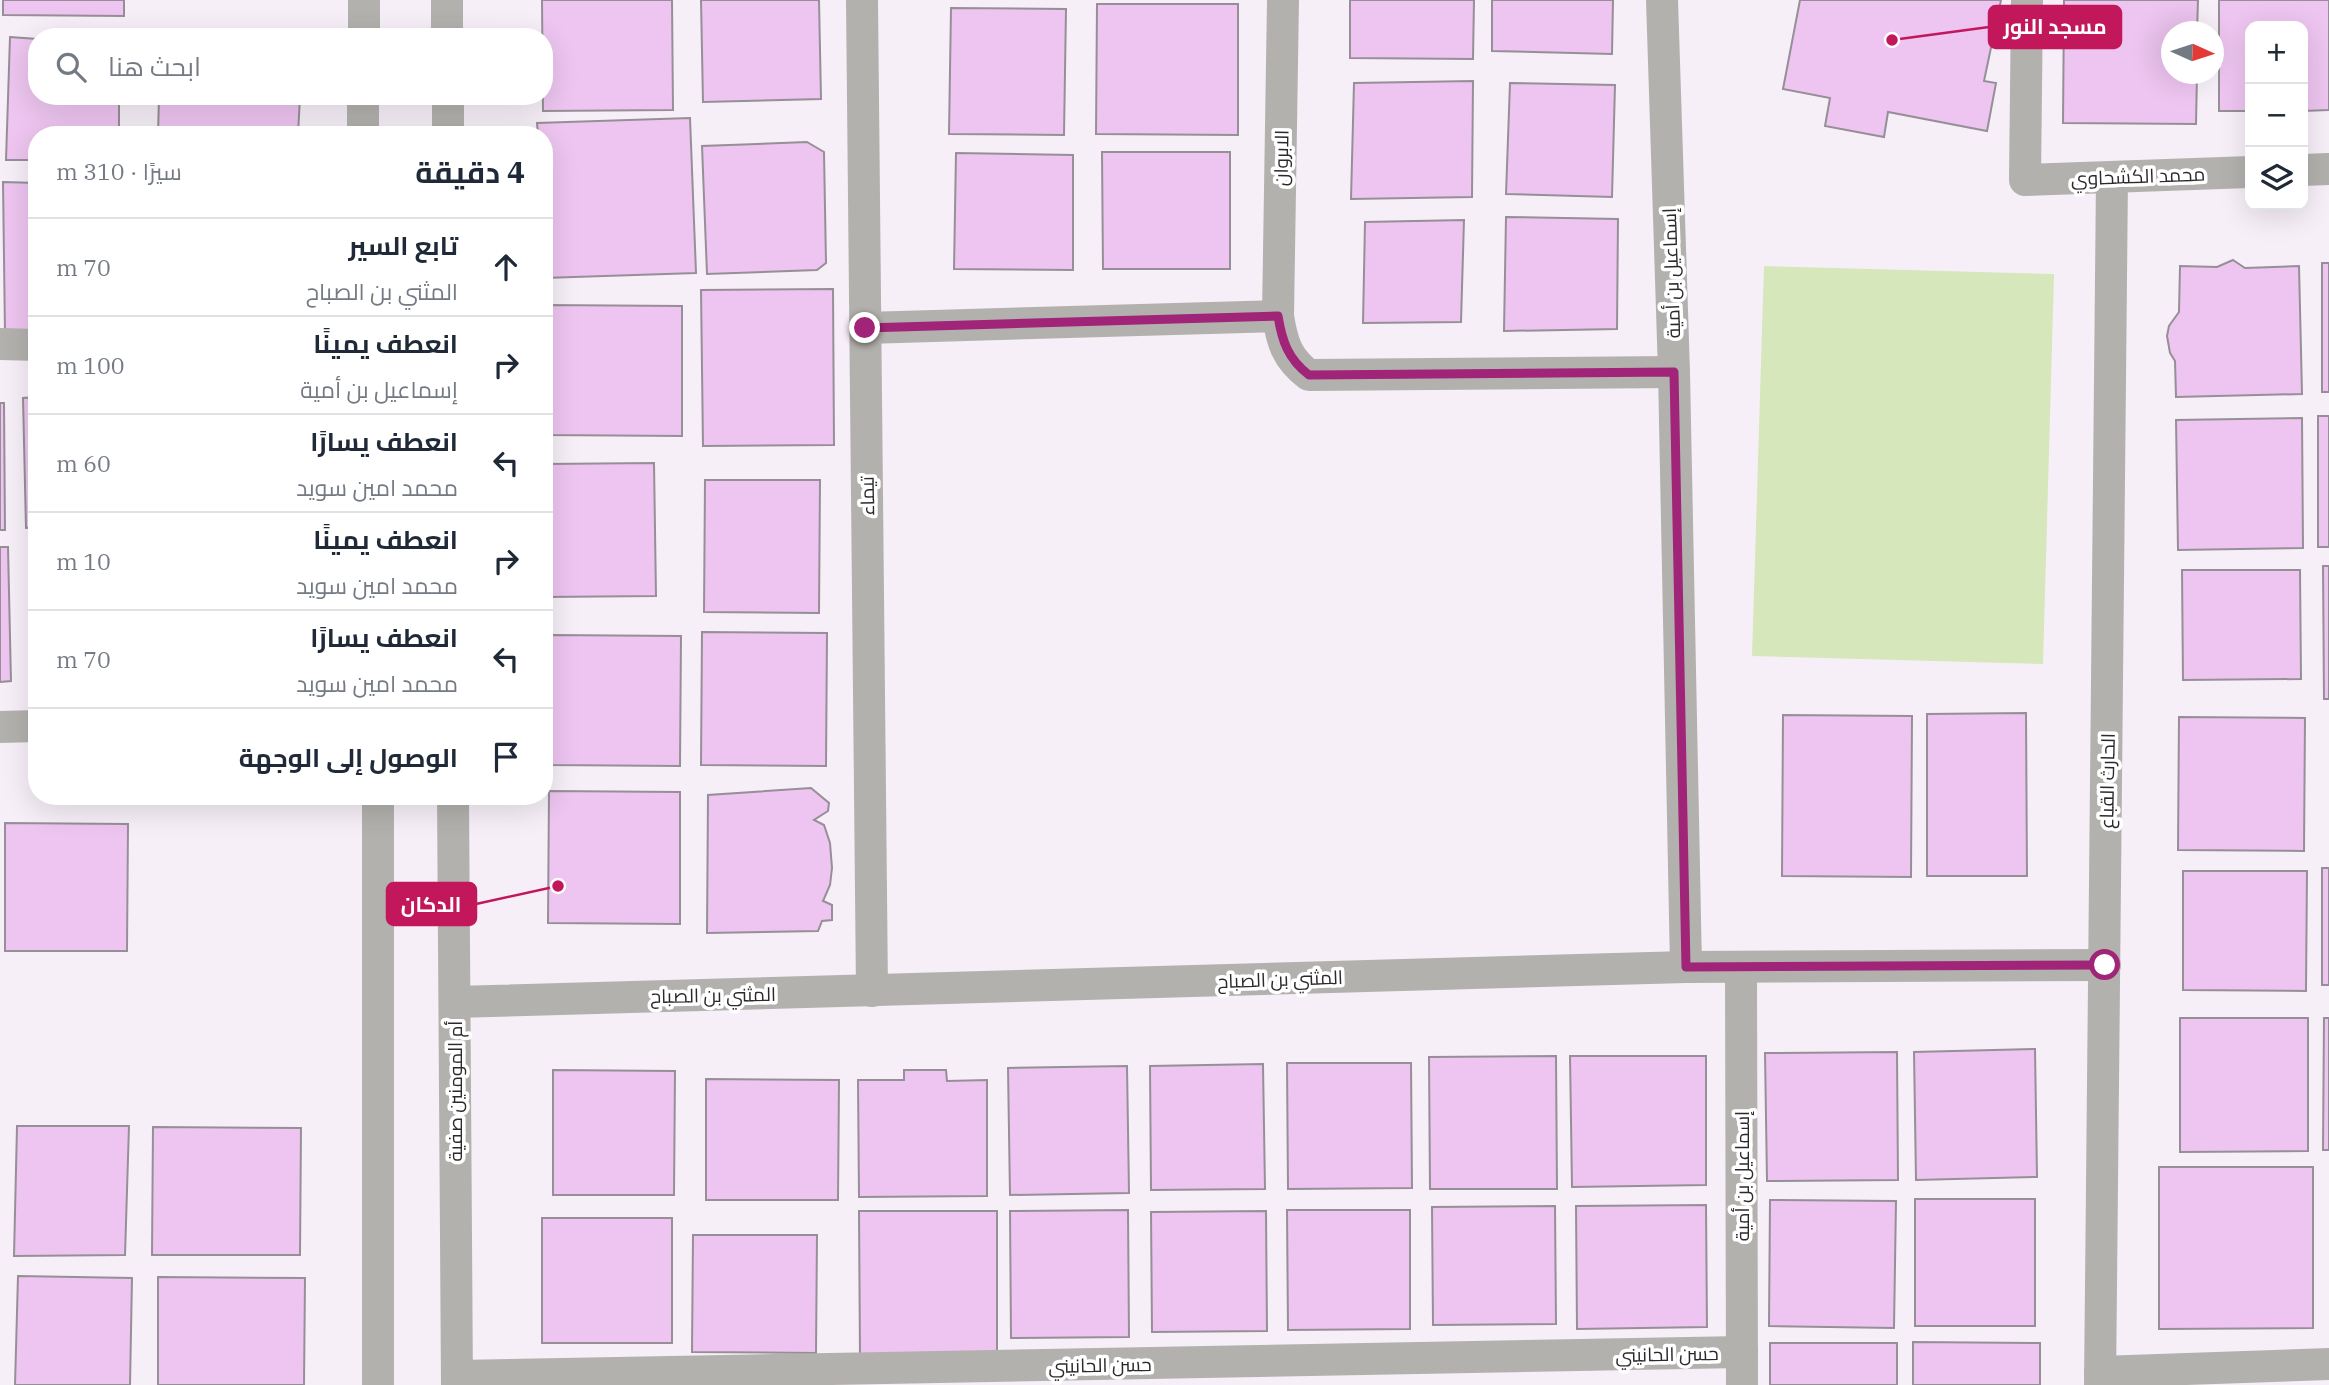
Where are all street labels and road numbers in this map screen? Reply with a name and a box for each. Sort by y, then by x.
street label: الابروان [1269,130,1293,186]
street label: محمد الكشحاوي [2070,162,2206,193]
street label: إسماعيل بن أمية [1657,207,1685,339]
street label: تيماء [855,476,879,516]
street label: الحارث القباع [2094,733,2122,829]
street label: المثني بن الصباح [1217,965,1343,996]
street label: المثني بن الصباح [650,982,776,1011]
street label: أم المومنين صفية [443,1021,469,1161]
street label: إسماعيل بن أمية [1730,1111,1754,1241]
street label: حسن الحانيني [1615,1341,1719,1370]
street label: حسن الحانيني [1048,1352,1152,1381]

